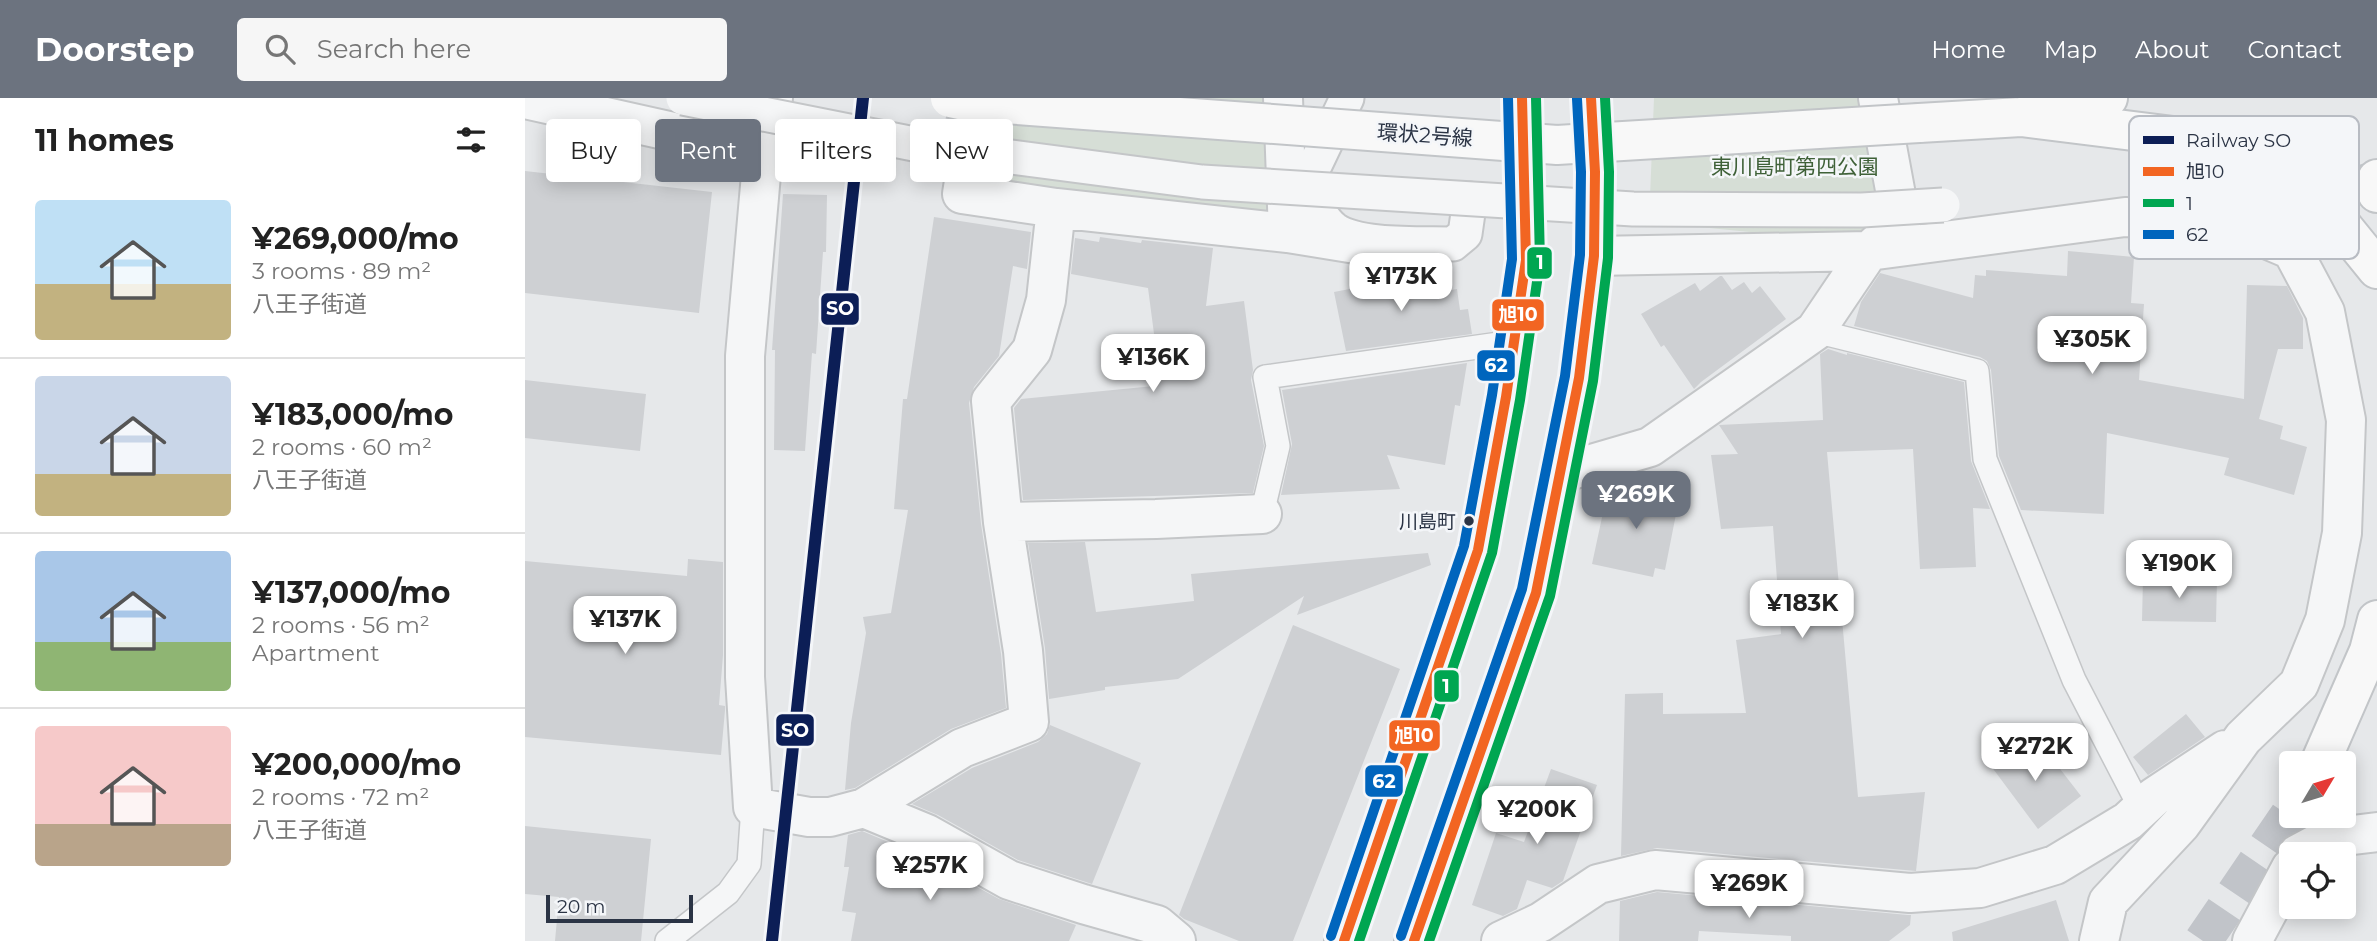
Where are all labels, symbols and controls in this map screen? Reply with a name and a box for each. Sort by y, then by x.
search box [237,18,727,81]
text: Doorstep [35,29,195,69]
icon: search [261,30,299,68]
text: Search here [317,33,471,65]
text: Home [1931,35,2006,64]
text: Map [2044,35,2097,64]
text: About [2135,35,2209,64]
text: Contact [2247,35,2342,64]
legend [2129,116,2359,259]
chip: Buy [546,119,641,182]
chip: Rent [655,119,761,182]
chip: Filters [775,119,896,182]
chip: New [910,119,1013,182]
street label: 環状2号線 [1376,119,1474,151]
icon: filters [452,121,490,159]
text: 11 homes [35,122,174,159]
text: Railway SO [2186,129,2291,152]
park label: 東川島町第四公園 [1711,154,1879,179]
text: 旭10 [2186,160,2224,183]
text: 1 [2186,192,2193,215]
text: ¥269,000/mo [252,220,459,257]
text: 62 [2186,223,2209,246]
icon: home [91,228,175,312]
line badge: 1 [1526,246,1553,280]
text: 1 [1536,251,1544,274]
pin: ¥173K [1352,254,1450,313]
text: 3 rooms · 89 m² [252,257,431,285]
text: ¥173K [1365,262,1437,290]
text: 八王子街道 [252,290,367,318]
line badge: SO [820,292,860,326]
text: SO [826,297,854,320]
line badge: 旭10 [1491,298,1545,332]
text: 旭10 [1498,303,1538,326]
pin: ¥305K [2043,316,2141,376]
text: ¥305K [2053,325,2131,353]
pin: ¥136K [1104,334,1202,394]
text: ¥136K [1117,343,1189,371]
line badge: 62 [1476,349,1516,382]
text: 62 [1484,354,1508,377]
text: ¥183,000/mo [252,396,453,433]
icon: home [91,404,175,488]
text: 2 rooms · 60 m² [252,433,432,461]
text: 八王子街道 [252,466,367,494]
pin: ¥269K [1587,472,1685,531]
text: ¥269K [1598,480,1674,508]
place label: 川島町 [1399,510,1456,533]
marker: 川島町 [1462,514,1476,528]
pin: ¥190K [2130,540,2228,600]
text: ¥190K [2142,549,2216,577]
text: ¥137,000/mo [252,574,450,611]
icon: home [91,579,175,663]
pin: ¥183K [1753,580,1851,640]
text: ¥183K [1766,589,1838,617]
pin: ¥137K [576,596,674,656]
text: ¥137K [589,605,661,633]
text: 2 rooms · 56 m² [252,611,430,639]
text: Apartment [252,639,380,667]
line badge: 1 [1433,669,1460,703]
text: 1 [1442,675,1450,698]
line badge: SO [775,713,815,747]
text: SO [781,719,809,742]
line badge: 旭10 [1388,719,1441,752]
text: 旭10 [1394,724,1434,747]
pin: ¥272K [1986,724,2084,783]
text: ¥272K [1997,732,2073,760]
text: ¥200,000/mo [252,746,461,783]
north arrow [2279,751,2355,828]
map controls [2279,751,2356,919]
icon: home [91,754,175,838]
line badge: 62 [1364,764,1404,798]
text: 62 [1372,770,1396,793]
text: 2 rooms · 72 m² [252,783,429,811]
pin: ¥200K [1488,786,1586,846]
text: ¥200K [1498,795,1576,823]
text: 八王子街道 [252,816,367,844]
pin: ¥257K [881,842,979,902]
button: locate [2279,842,2356,919]
text: ¥257K [892,851,968,879]
pin: ¥269K [1700,860,1798,920]
text: ¥269K [1711,869,1787,897]
scale bar [546,892,693,924]
text: 20 m [557,895,605,918]

